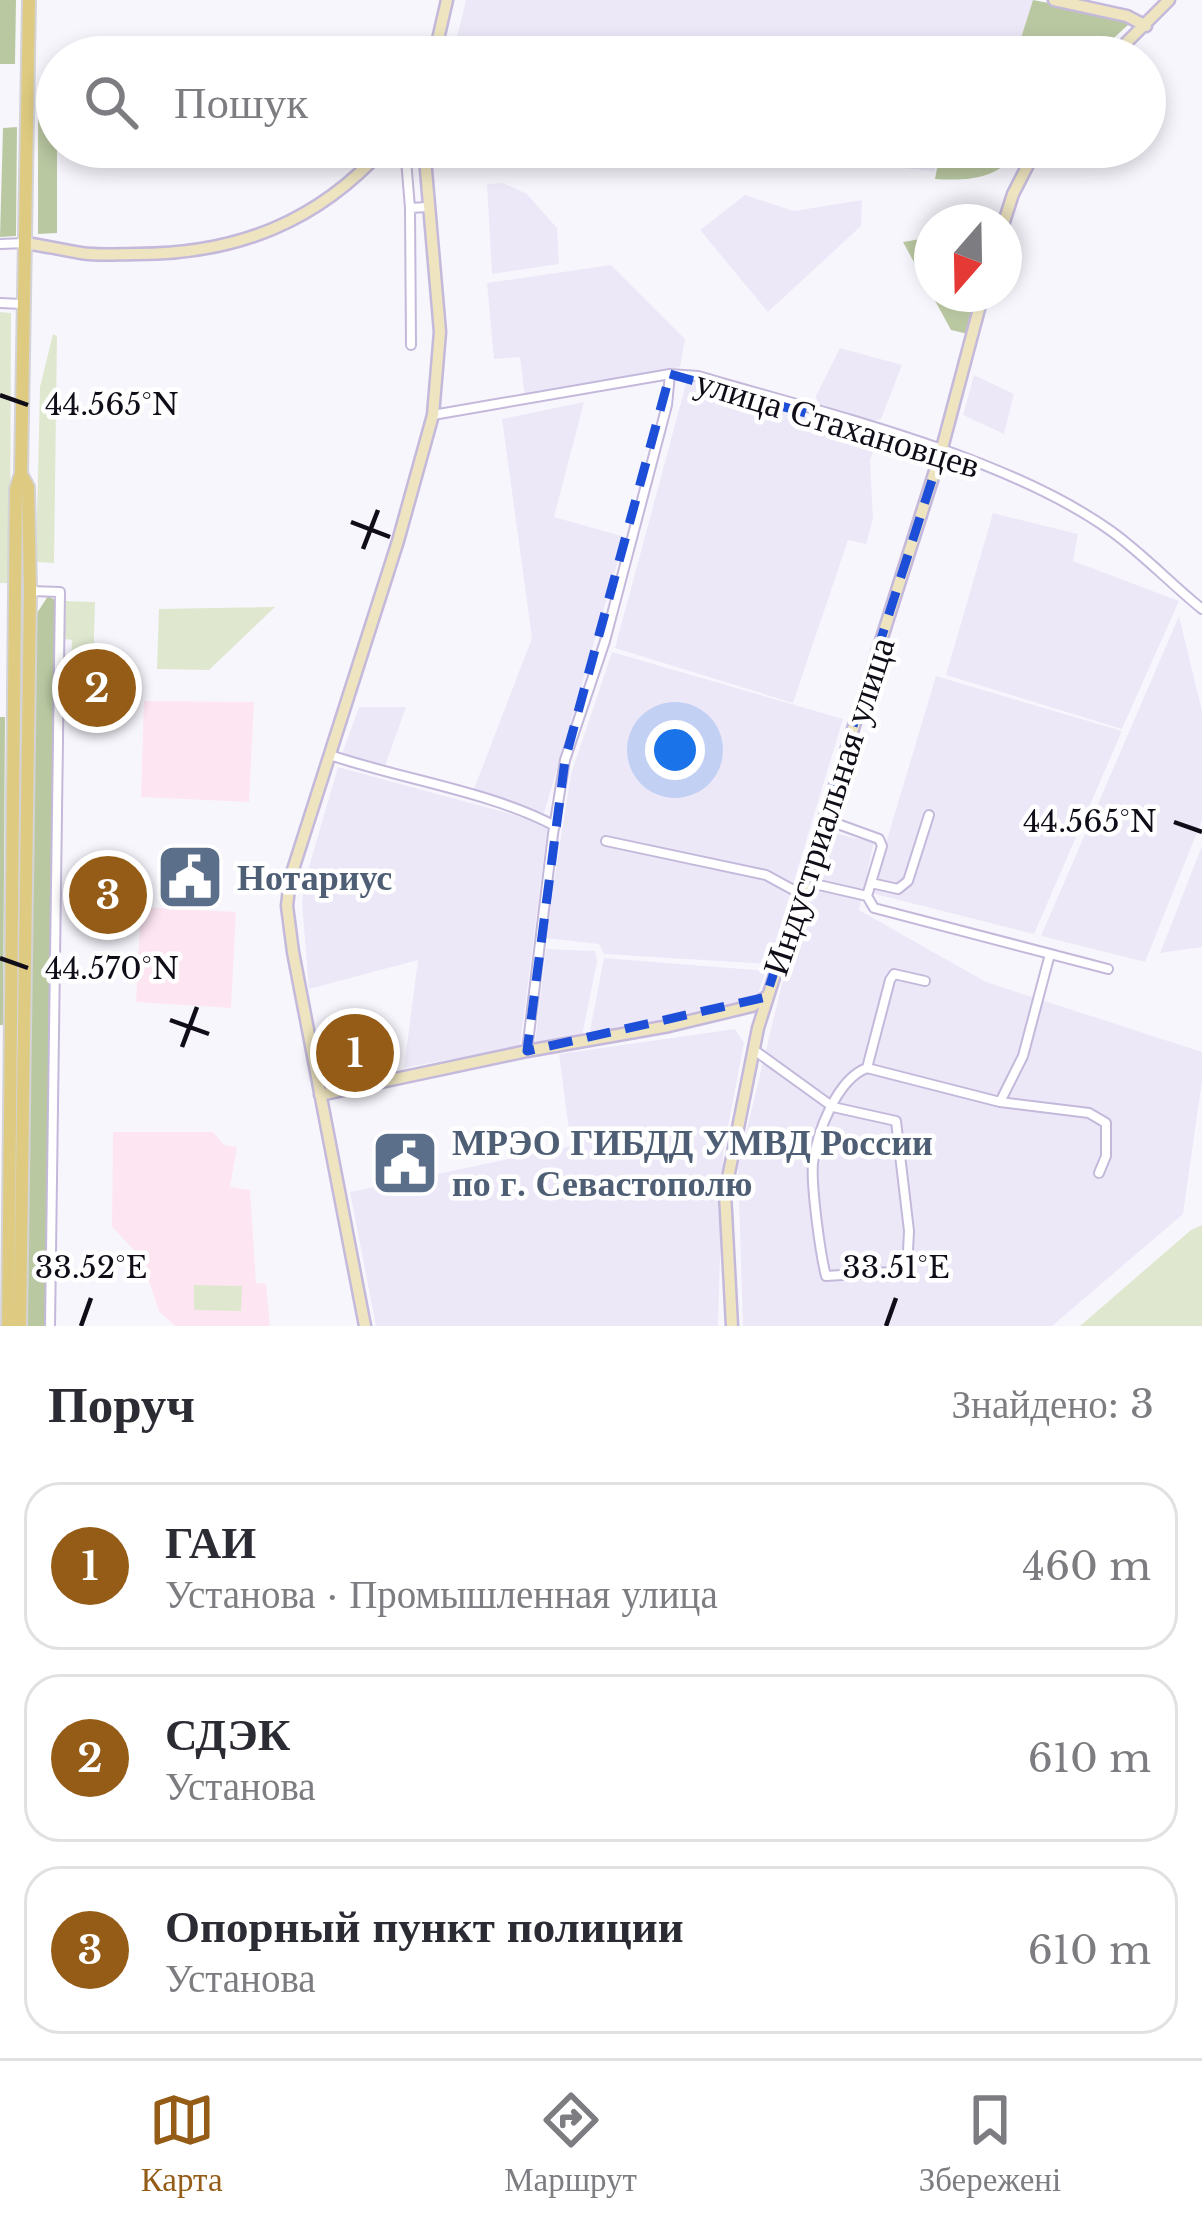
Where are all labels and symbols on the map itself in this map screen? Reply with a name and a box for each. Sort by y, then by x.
north arrow [914,204,1022,312]
street label: улица Стахановцев [690,359,985,488]
text: 44.565°N [45,386,179,423]
street label: Индустриальная улица [753,631,904,981]
pin: 2 [58,643,136,733]
your location [645,720,705,780]
text: 44.565°N [1023,803,1157,840]
public building icon: Нотариус [155,842,225,912]
pin: 3 [69,850,147,940]
place label: Нотариус [237,855,392,900]
text: 44.570°N [45,950,179,987]
pin: 1 [316,1008,394,1098]
place label: МРЭО ГИБДД УМВД России по г. Севастополю [452,1120,933,1206]
public building icon: МРЭО ГИБДД УМВД России по г. Севастополю [370,1128,440,1198]
text: 33.52°E [35,1249,147,1286]
text: 33.51°E [842,1249,950,1286]

